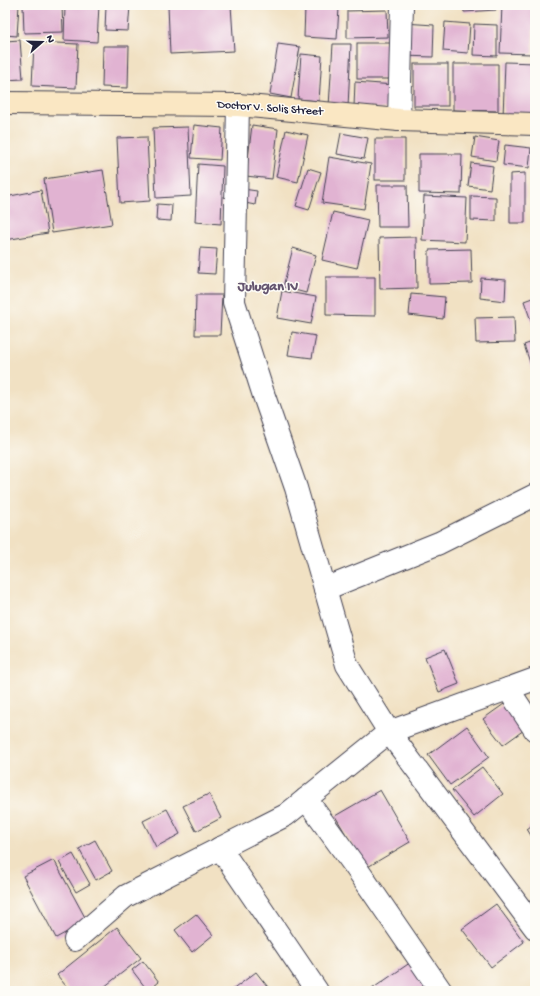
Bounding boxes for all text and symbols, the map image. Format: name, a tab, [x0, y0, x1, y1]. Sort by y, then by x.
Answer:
north arrow	[22, 22, 62, 62]
text: N	[43, 34, 56, 45]
street label: Doctor V. Solis Street	[216, 98, 324, 120]
district label: Julugan IV	[237, 279, 298, 296]

